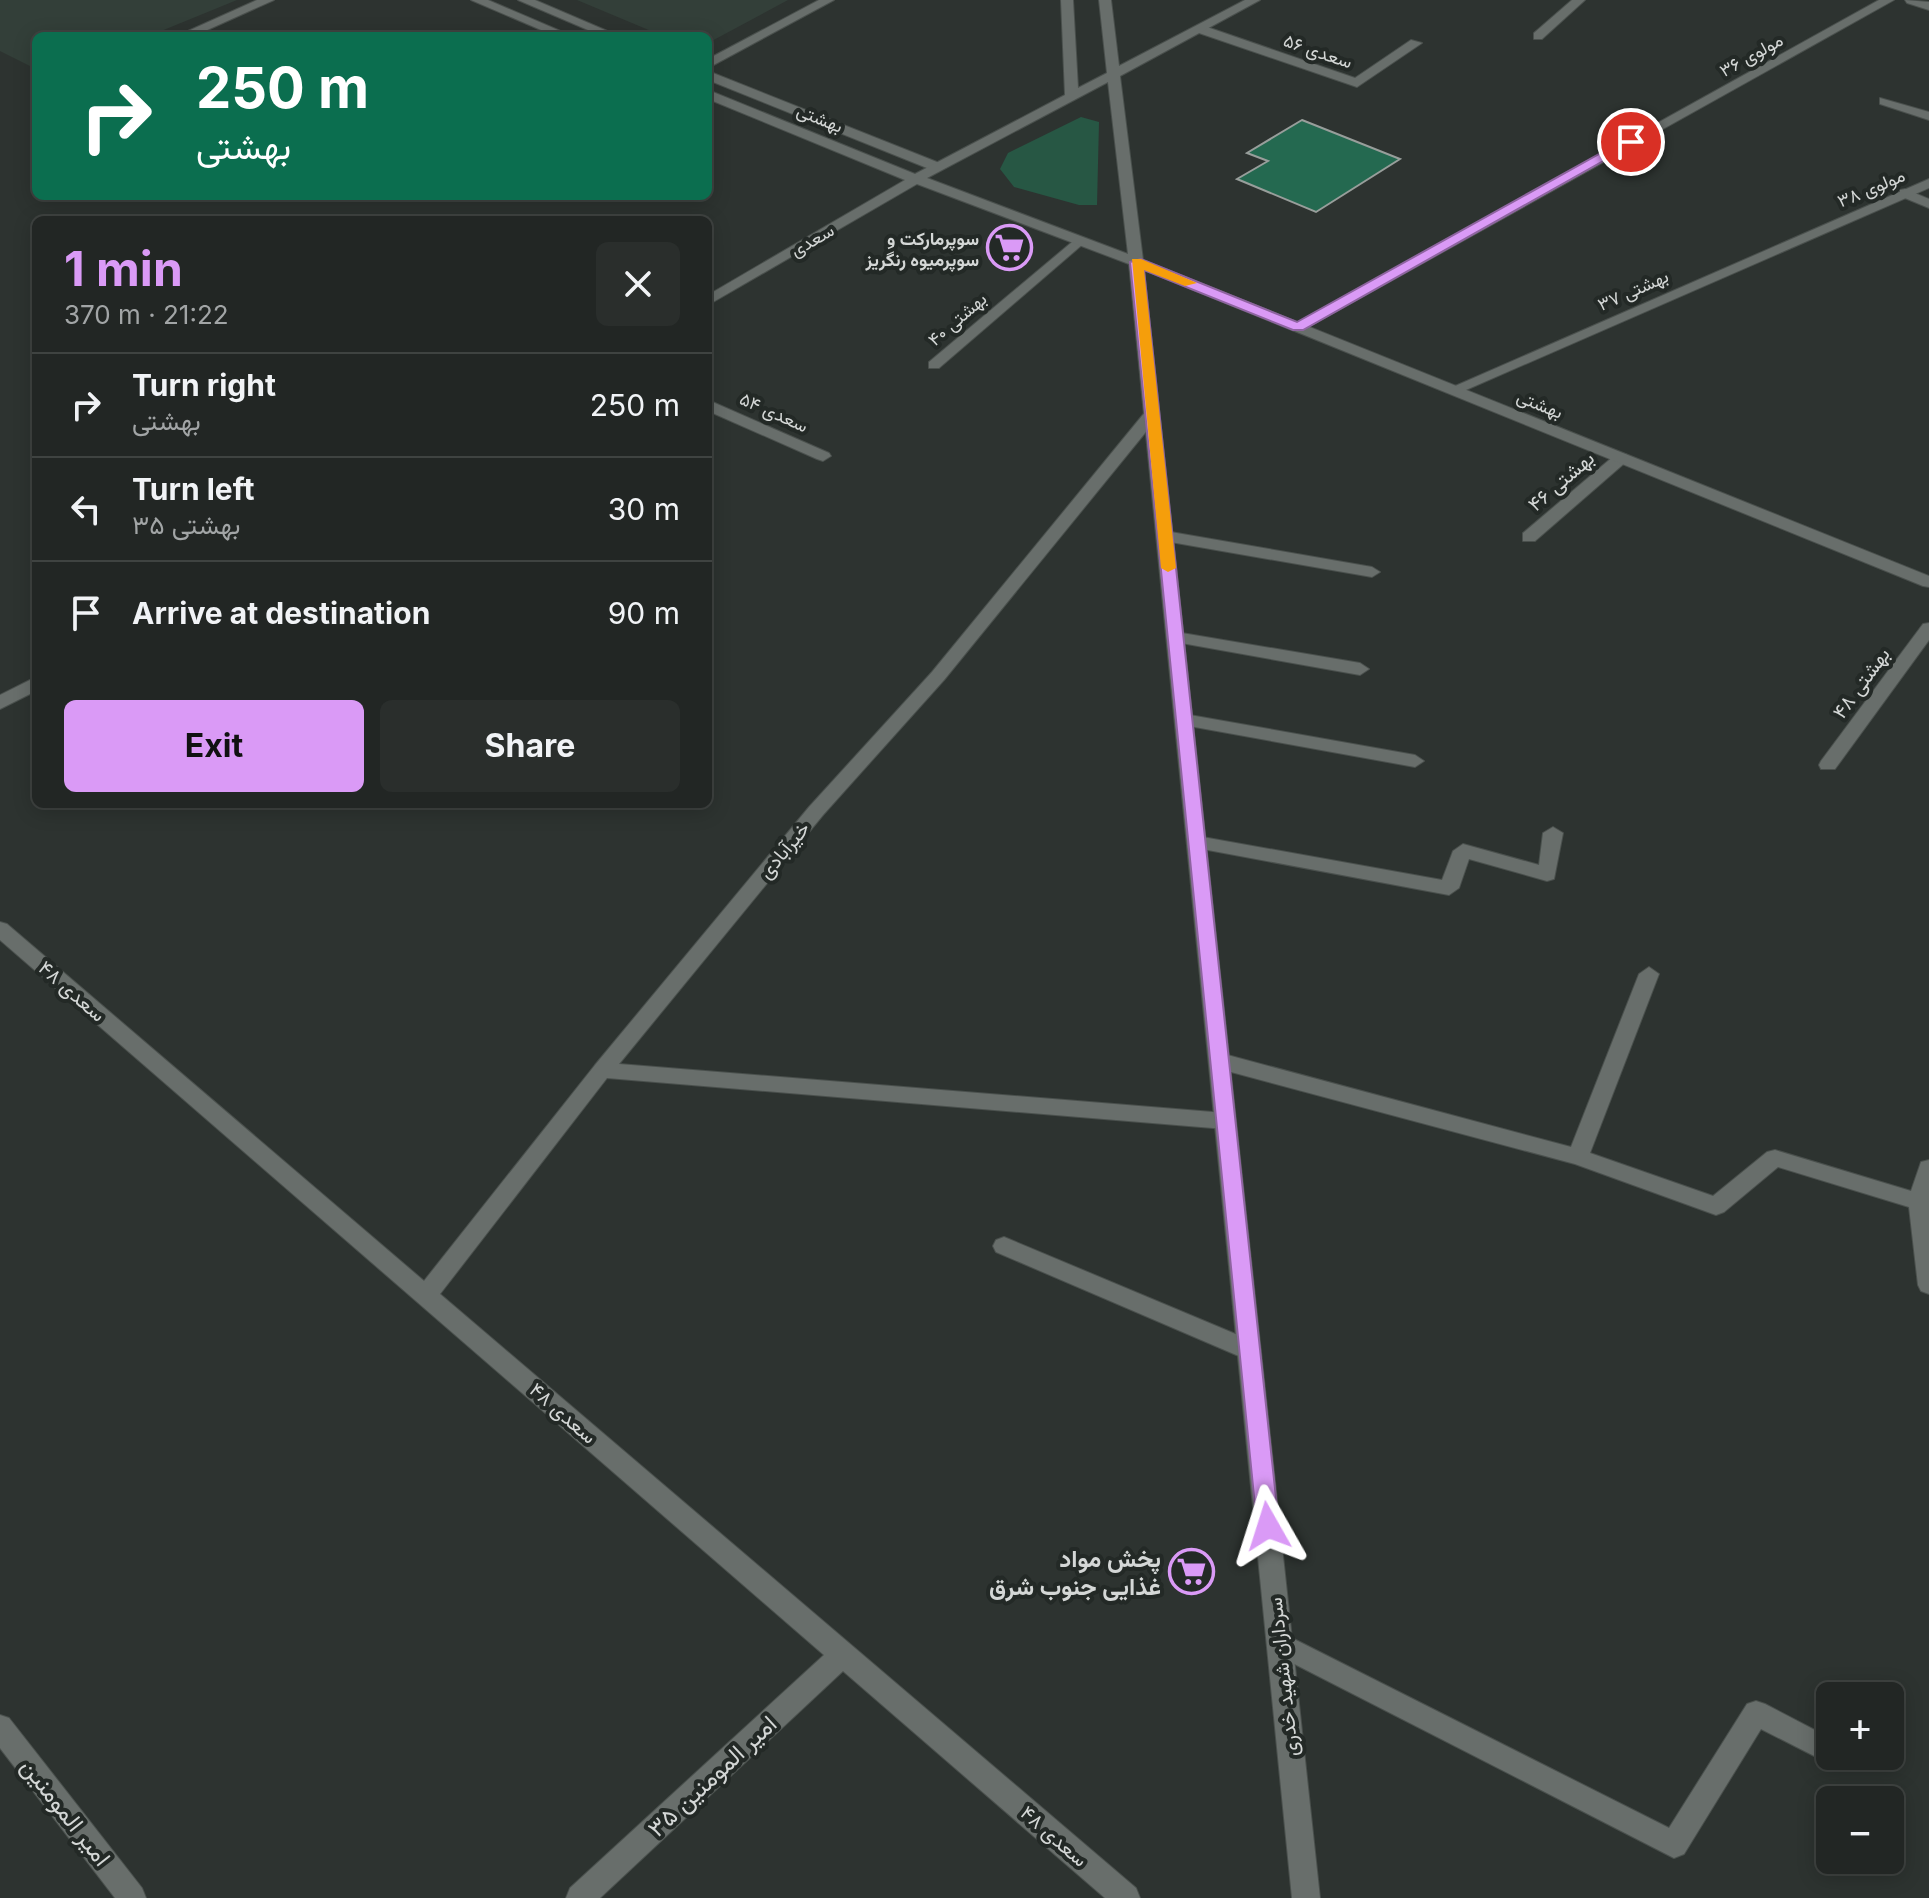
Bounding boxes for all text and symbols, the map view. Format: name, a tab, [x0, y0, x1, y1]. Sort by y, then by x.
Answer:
street label: سعدی ۵۶	[1281, 29, 1355, 73]
street label: مولوی ۳۶	[1716, 29, 1787, 82]
text: 250 m	[196, 54, 369, 122]
icon: right	[64, 64, 168, 168]
street label: بهشتی	[794, 99, 846, 138]
pin	[1597, 108, 1665, 176]
icon: arrive	[1609, 120, 1653, 164]
text: بهشتی	[196, 124, 291, 168]
street label: مولوی ۳۸	[1834, 164, 1908, 212]
street label: سعدی	[786, 219, 838, 262]
supermarket icon: سوپرمارکت و سوپرمیوه رنگریز	[986, 224, 1034, 272]
place label: سوپرمارکت و سوپرمیوه رنگریز	[864, 228, 979, 272]
text: 1 min	[64, 239, 183, 298]
button: close	[596, 242, 680, 326]
street label: بهشتی ۳۷	[1594, 265, 1672, 316]
street label: بهشتی ۴۰	[923, 288, 991, 351]
text: 370 m · 21:22	[64, 299, 229, 330]
text: Turn right	[132, 367, 276, 403]
icon: right	[64, 383, 108, 427]
street label: بهشتی	[1514, 385, 1566, 424]
text: 250 m	[590, 387, 680, 423]
street label: سعدی ۵۴	[736, 388, 812, 437]
text: بهشتی	[132, 405, 201, 436]
street label: بهشتی ۴۶	[1523, 446, 1600, 517]
text: Turn left	[132, 471, 254, 507]
icon: left	[64, 487, 108, 531]
text: 30 m	[608, 491, 680, 527]
text: بهشتی ۳۵	[132, 509, 241, 540]
icon: arrive	[64, 591, 108, 635]
text: Arrive at destination	[132, 595, 430, 631]
text: 90 m	[608, 595, 680, 631]
street label: بهشتی ۴۸	[1827, 643, 1896, 724]
button: Exit	[64, 700, 364, 792]
button: Share	[380, 700, 680, 792]
street label: خیرآبادی	[753, 817, 816, 884]
street label: سعدی ۴۸	[34, 955, 110, 1027]
street label: سعدی ۴۸	[525, 1377, 601, 1449]
position arrow	[1226, 1484, 1310, 1568]
place label: پخش مواد غذایی جنوب شرق	[989, 1544, 1161, 1602]
supermarket icon: پخش مواد غذایی جنوب شرق	[1168, 1548, 1216, 1596]
street label: سرداران شهید خدری	[1263, 1596, 1304, 1758]
map controls	[1816, 1682, 1904, 1874]
button: +	[1816, 1682, 1904, 1770]
street label: امیر المومنین ۳۵	[642, 1709, 783, 1844]
street label: امیر المومنین	[14, 1752, 117, 1872]
button: −	[1816, 1786, 1904, 1874]
street label: سعدی ۴۸	[1016, 1800, 1092, 1872]

